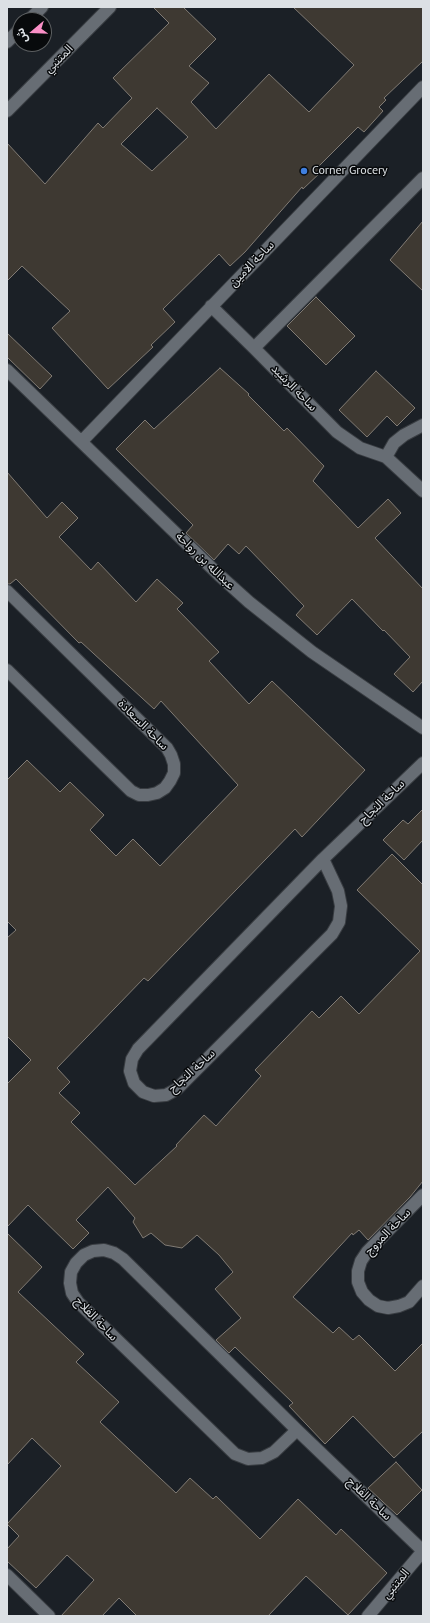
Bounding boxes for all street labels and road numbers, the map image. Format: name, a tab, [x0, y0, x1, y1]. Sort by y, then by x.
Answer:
street label: المتنبي	[42, 42, 76, 76]
street label: ساحة الامين	[227, 238, 277, 290]
street label: ساحة الرشيد	[268, 362, 320, 414]
street label: عبدالله بن رواحة	[173, 529, 237, 593]
street label: ساحة السعادة	[115, 697, 171, 753]
street label: ساحة النجاح	[356, 777, 408, 827]
street label: ساحة النجاح	[166, 1046, 218, 1096]
street label: ساحة المروج	[362, 1206, 414, 1258]
street label: ساحة الفلاح	[71, 1294, 121, 1344]
street label: ساحة الفلاح	[344, 1474, 394, 1524]
street label: المتنبي	[379, 1566, 413, 1602]

